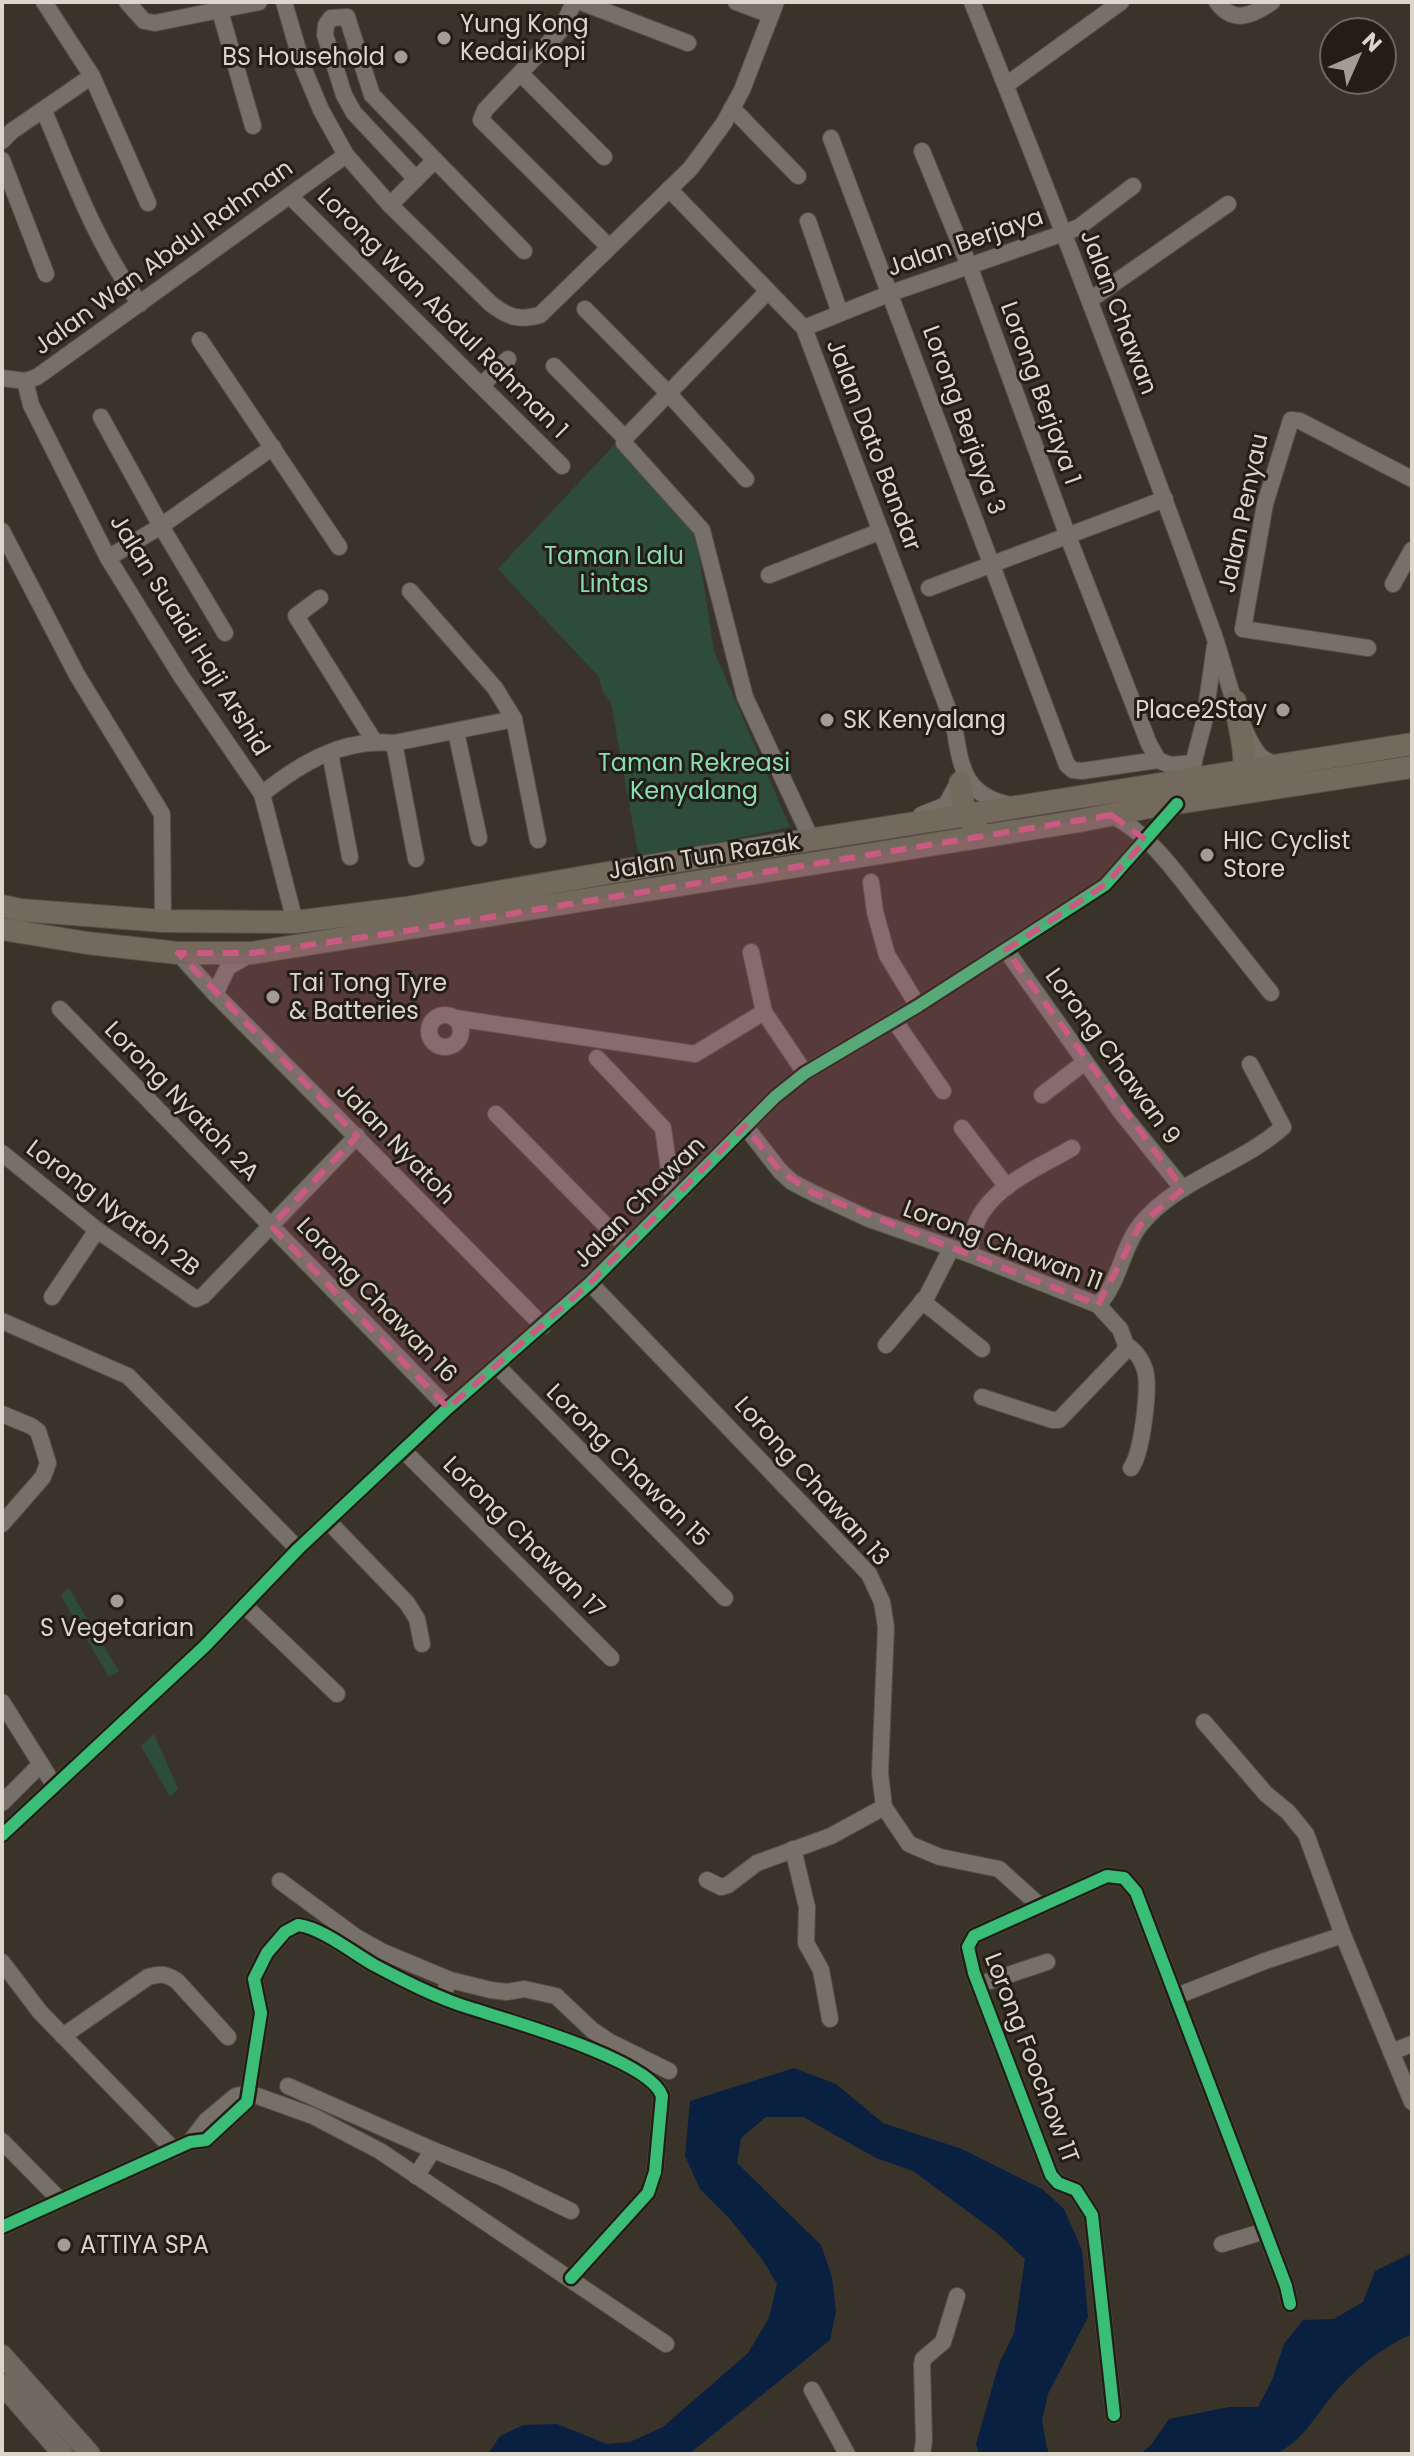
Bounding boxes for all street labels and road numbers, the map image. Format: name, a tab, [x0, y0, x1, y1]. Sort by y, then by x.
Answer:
street label: Jalan Wan Abdul Rahman	[26, 151, 299, 362]
street label: Lorong Wan Abdul Rahman 1	[311, 180, 576, 445]
street label: Jalan Berjaya	[882, 199, 1047, 284]
street label: Jalan Chawan	[1073, 225, 1166, 399]
street label: Lorong Berjaya 1	[993, 297, 1090, 489]
street label: Lorong Berjaya 3	[915, 321, 1014, 519]
street label: Jalan Dato Bandar	[819, 334, 930, 555]
street label: Jalan Penyau	[1210, 430, 1275, 596]
street label: Jalan Suaidi Haji Arshid	[102, 508, 278, 762]
street label: Jalan Tun Razak	[606, 824, 803, 887]
street label: Lorong Chawan 9	[1038, 961, 1189, 1151]
street label: Lorong Nyatoh 2A	[97, 1013, 267, 1188]
street label: Jalan Nyatoh	[329, 1074, 463, 1211]
street label: Jalan Chawan	[565, 1128, 712, 1275]
street label: Lorong Nyatoh 2B	[20, 1132, 207, 1284]
street label: Lorong Chawan 11	[899, 1191, 1108, 1298]
street label: Lorong Chawan 16	[290, 1210, 465, 1390]
street label: Lorong Chawan 15	[539, 1376, 717, 1554]
street label: Lorong Chawan 13	[727, 1389, 897, 1573]
street label: Lorong Chawan 17	[436, 1448, 613, 1625]
street label: Lorong Foochow 1T	[977, 1948, 1088, 2168]

